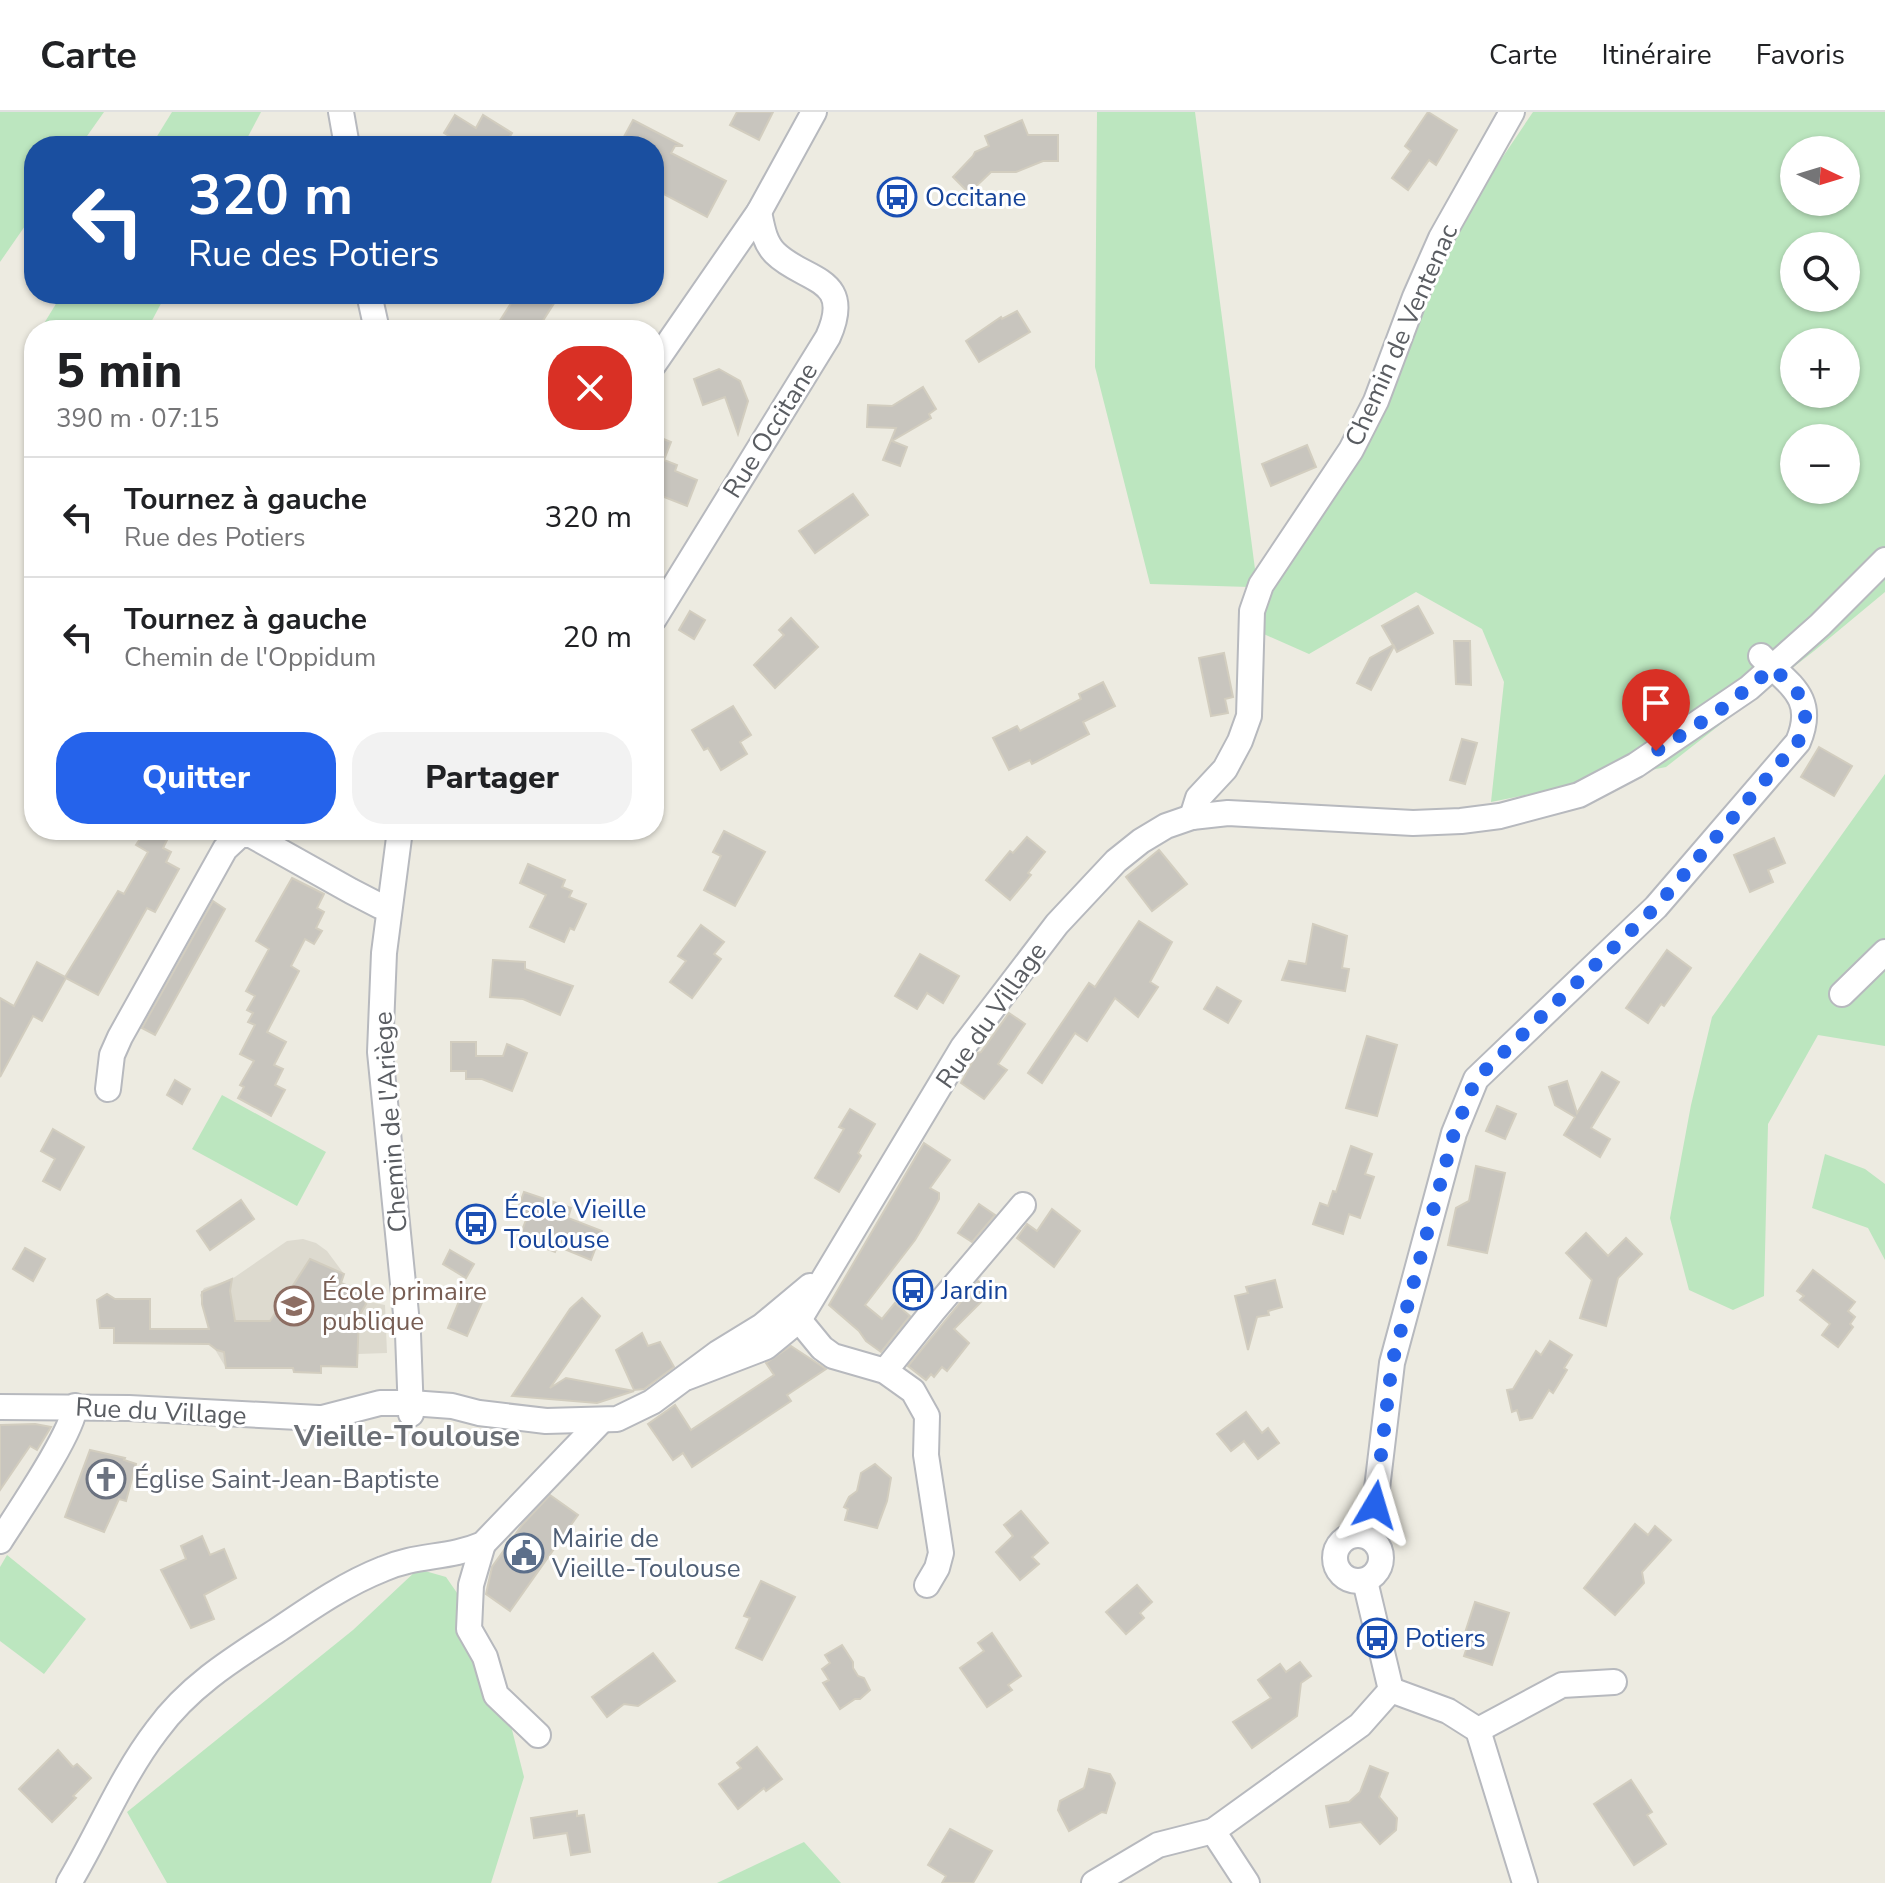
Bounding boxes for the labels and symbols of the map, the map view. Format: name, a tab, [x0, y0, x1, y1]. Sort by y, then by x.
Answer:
north arrow	[1780, 136, 1860, 216]
bus stop icon: Occitane	[876, 176, 918, 218]
place label: Occitane	[925, 180, 1026, 215]
street label: Chemin de Ventenac	[1337, 219, 1466, 452]
street label: Rue Occitane	[715, 356, 826, 505]
pin	[1622, 669, 1690, 751]
street label: Rue du Village	[928, 935, 1055, 1095]
street label: Chemin de l'Ariège	[365, 1010, 416, 1234]
place label: École Vieille Toulouse	[504, 1192, 646, 1257]
bus stop icon: École Vieille Toulouse	[455, 1203, 497, 1245]
bus stop icon: Jardin	[892, 1269, 934, 1311]
place label: Jardin	[940, 1273, 1008, 1308]
place label: École primaire publique	[322, 1274, 487, 1339]
school or university icon: École primaire publique	[273, 1285, 315, 1327]
street label: Rue du Village	[75, 1390, 247, 1433]
district label: Vieille-Toulouse	[293, 1416, 520, 1457]
church icon: Église Saint-Jean-Baptiste	[85, 1458, 127, 1500]
place label: Église Saint-Jean-Baptiste	[134, 1462, 439, 1497]
position arrow	[1333, 1463, 1417, 1547]
place label: Mairie de Vieille-Toulouse	[551, 1521, 741, 1586]
public building icon: Mairie de Vieille-Toulouse	[503, 1532, 545, 1574]
bus stop icon: Potiers	[1356, 1617, 1398, 1659]
place label: Potiers	[1405, 1621, 1486, 1656]

